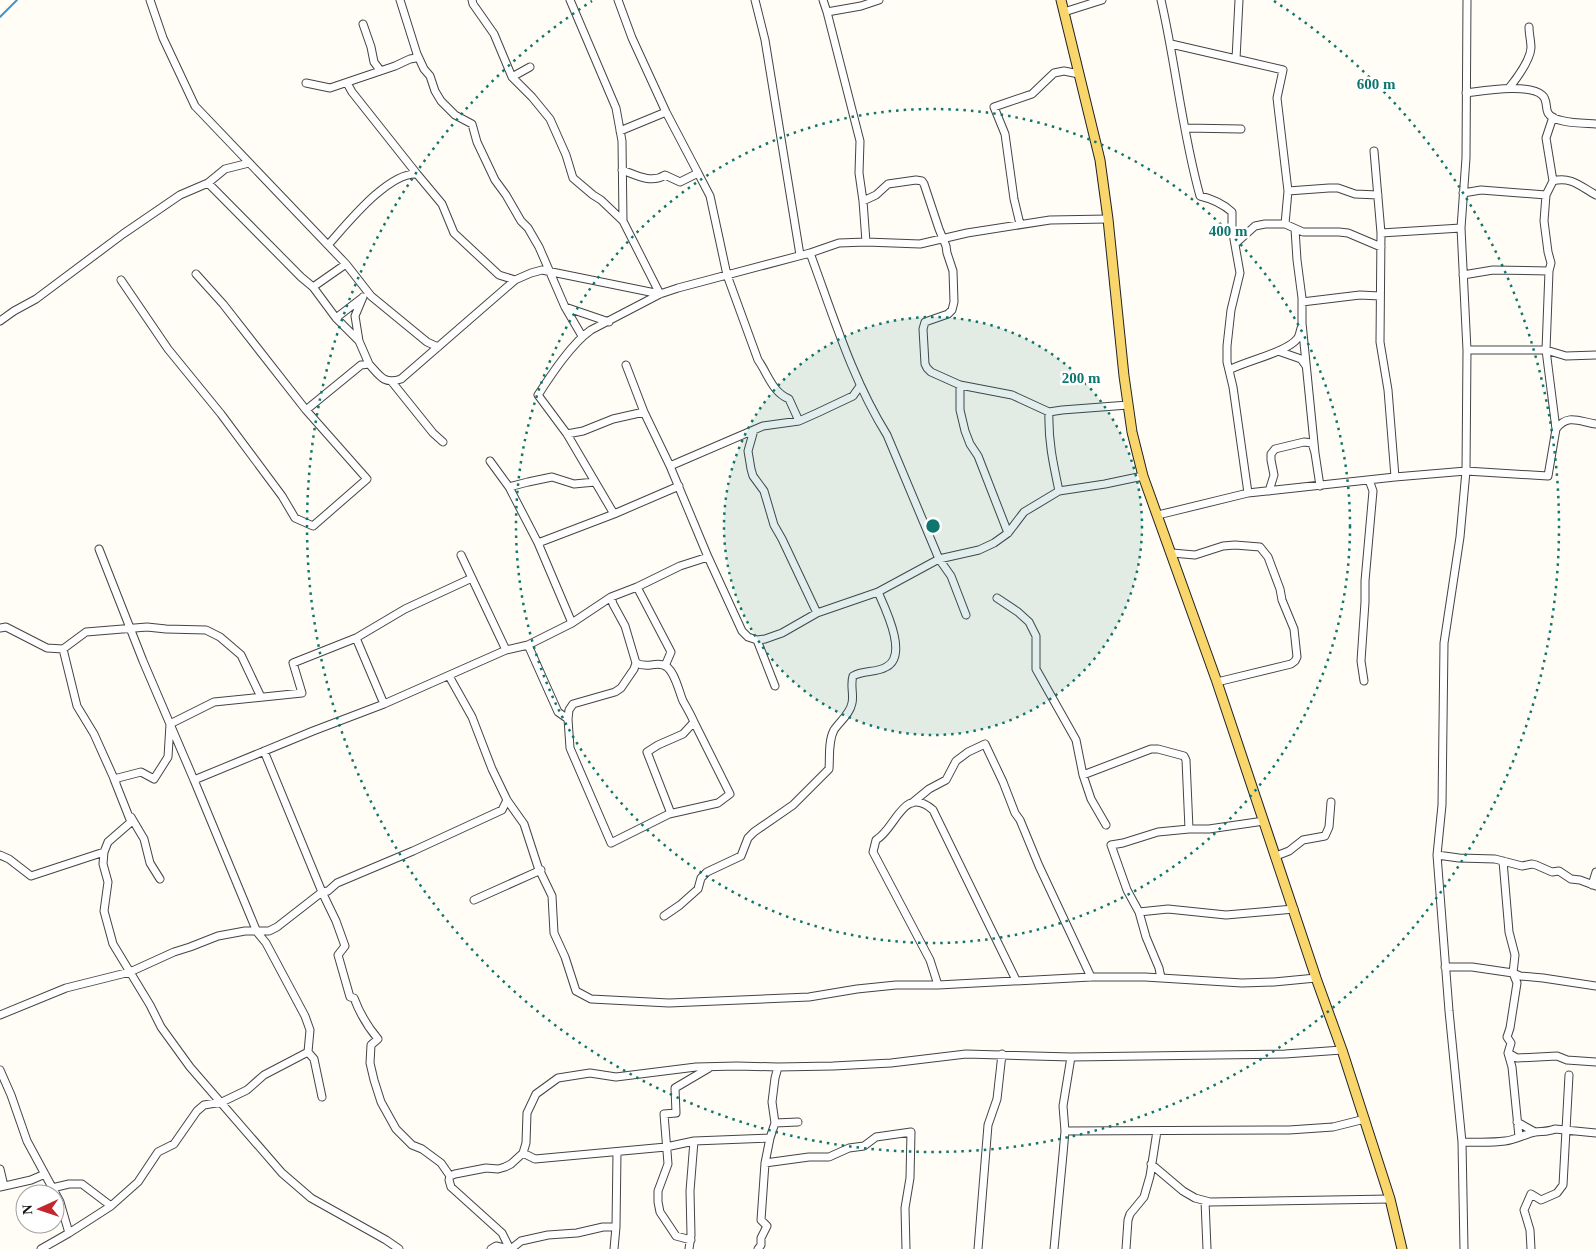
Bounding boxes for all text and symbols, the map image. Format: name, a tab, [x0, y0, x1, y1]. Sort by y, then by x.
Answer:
text: 600 m	[1357, 76, 1396, 92]
text: 400 m	[1209, 223, 1248, 239]
text: 200 m	[1062, 370, 1101, 386]
centre of rings	[924, 517, 942, 535]
north arrow	[15, 1184, 65, 1234]
text: N	[20, 1204, 35, 1215]

